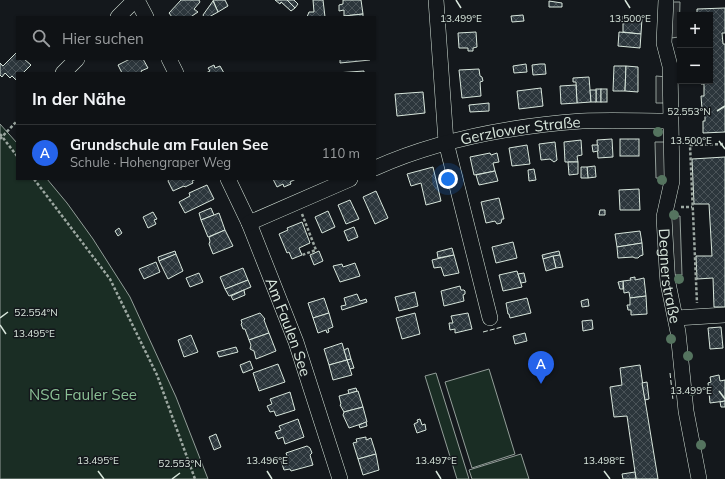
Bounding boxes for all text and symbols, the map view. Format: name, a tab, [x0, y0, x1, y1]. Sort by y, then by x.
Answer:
text: 13.499°E	[440, 12, 482, 25]
text: 13.500°E	[609, 12, 651, 25]
map controls	[677, 12, 713, 84]
button: +	[677, 12, 713, 48]
search box	[16, 16, 376, 60]
icon: search	[30, 27, 52, 49]
text: Hier suchen	[62, 29, 144, 48]
button: −	[677, 48, 713, 84]
text: In der Nähe	[32, 88, 126, 109]
text: 52.553°N	[667, 105, 711, 118]
street label: Gerzlower Straße	[458, 112, 581, 148]
text: 13.500°E	[670, 134, 712, 147]
text: Grundschule am Faulen See	[70, 135, 268, 154]
text: A	[40, 145, 50, 161]
text: 110 m	[322, 145, 360, 161]
text: Schule · Hohengraper Weg	[70, 154, 231, 170]
your location	[438, 169, 458, 189]
street label: Degnerstraße	[655, 228, 685, 325]
street label: Am Faulen See	[262, 275, 316, 379]
text: 52.554°N	[14, 306, 58, 319]
text: 13.495°E	[13, 327, 55, 340]
pin: A	[528, 351, 554, 384]
text: 13.499°E	[670, 384, 712, 397]
park label: NSG Fauler See	[29, 385, 137, 404]
text: 13.495°E	[77, 454, 119, 467]
text: 13.496°E	[246, 454, 288, 467]
text: 13.497°E	[415, 454, 457, 467]
text: 13.498°E	[583, 454, 625, 467]
text: 52.553°N	[158, 457, 202, 470]

